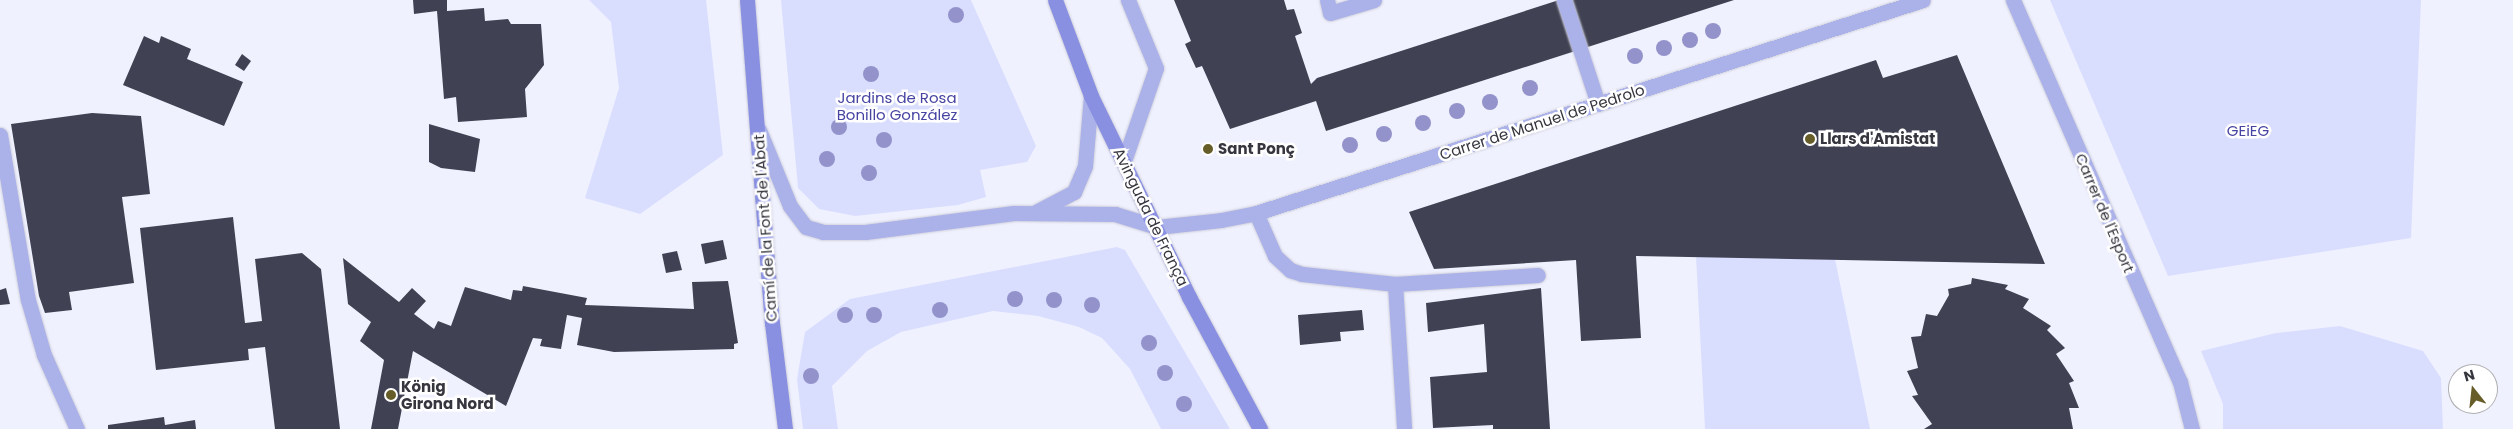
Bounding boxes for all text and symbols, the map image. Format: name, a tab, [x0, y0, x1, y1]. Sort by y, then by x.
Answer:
street label: Carrer de Manuel de Pedrolo	[1437, 80, 1647, 164]
park label: Jardins de Rosa Bonillo González	[837, 88, 957, 123]
park label: GEiEG	[2227, 122, 2269, 140]
place label: Llars d'Amistat	[1820, 130, 1935, 148]
marker: Llars d'Amistat	[1804, 133, 1816, 145]
street label: Camí de la Font de l'Abat	[749, 134, 781, 322]
place label: Sant Ponç	[1218, 140, 1295, 158]
marker: Sant Ponç	[1202, 143, 1214, 155]
street label: Avinguda de França	[1110, 145, 1192, 289]
street label: Carrer de l'Esport	[2072, 151, 2138, 275]
north arrow	[2448, 364, 2498, 414]
text: N	[2461, 364, 2477, 387]
place label: König Girona Nord	[401, 377, 494, 412]
marker: König Girona Nord	[385, 389, 397, 401]

